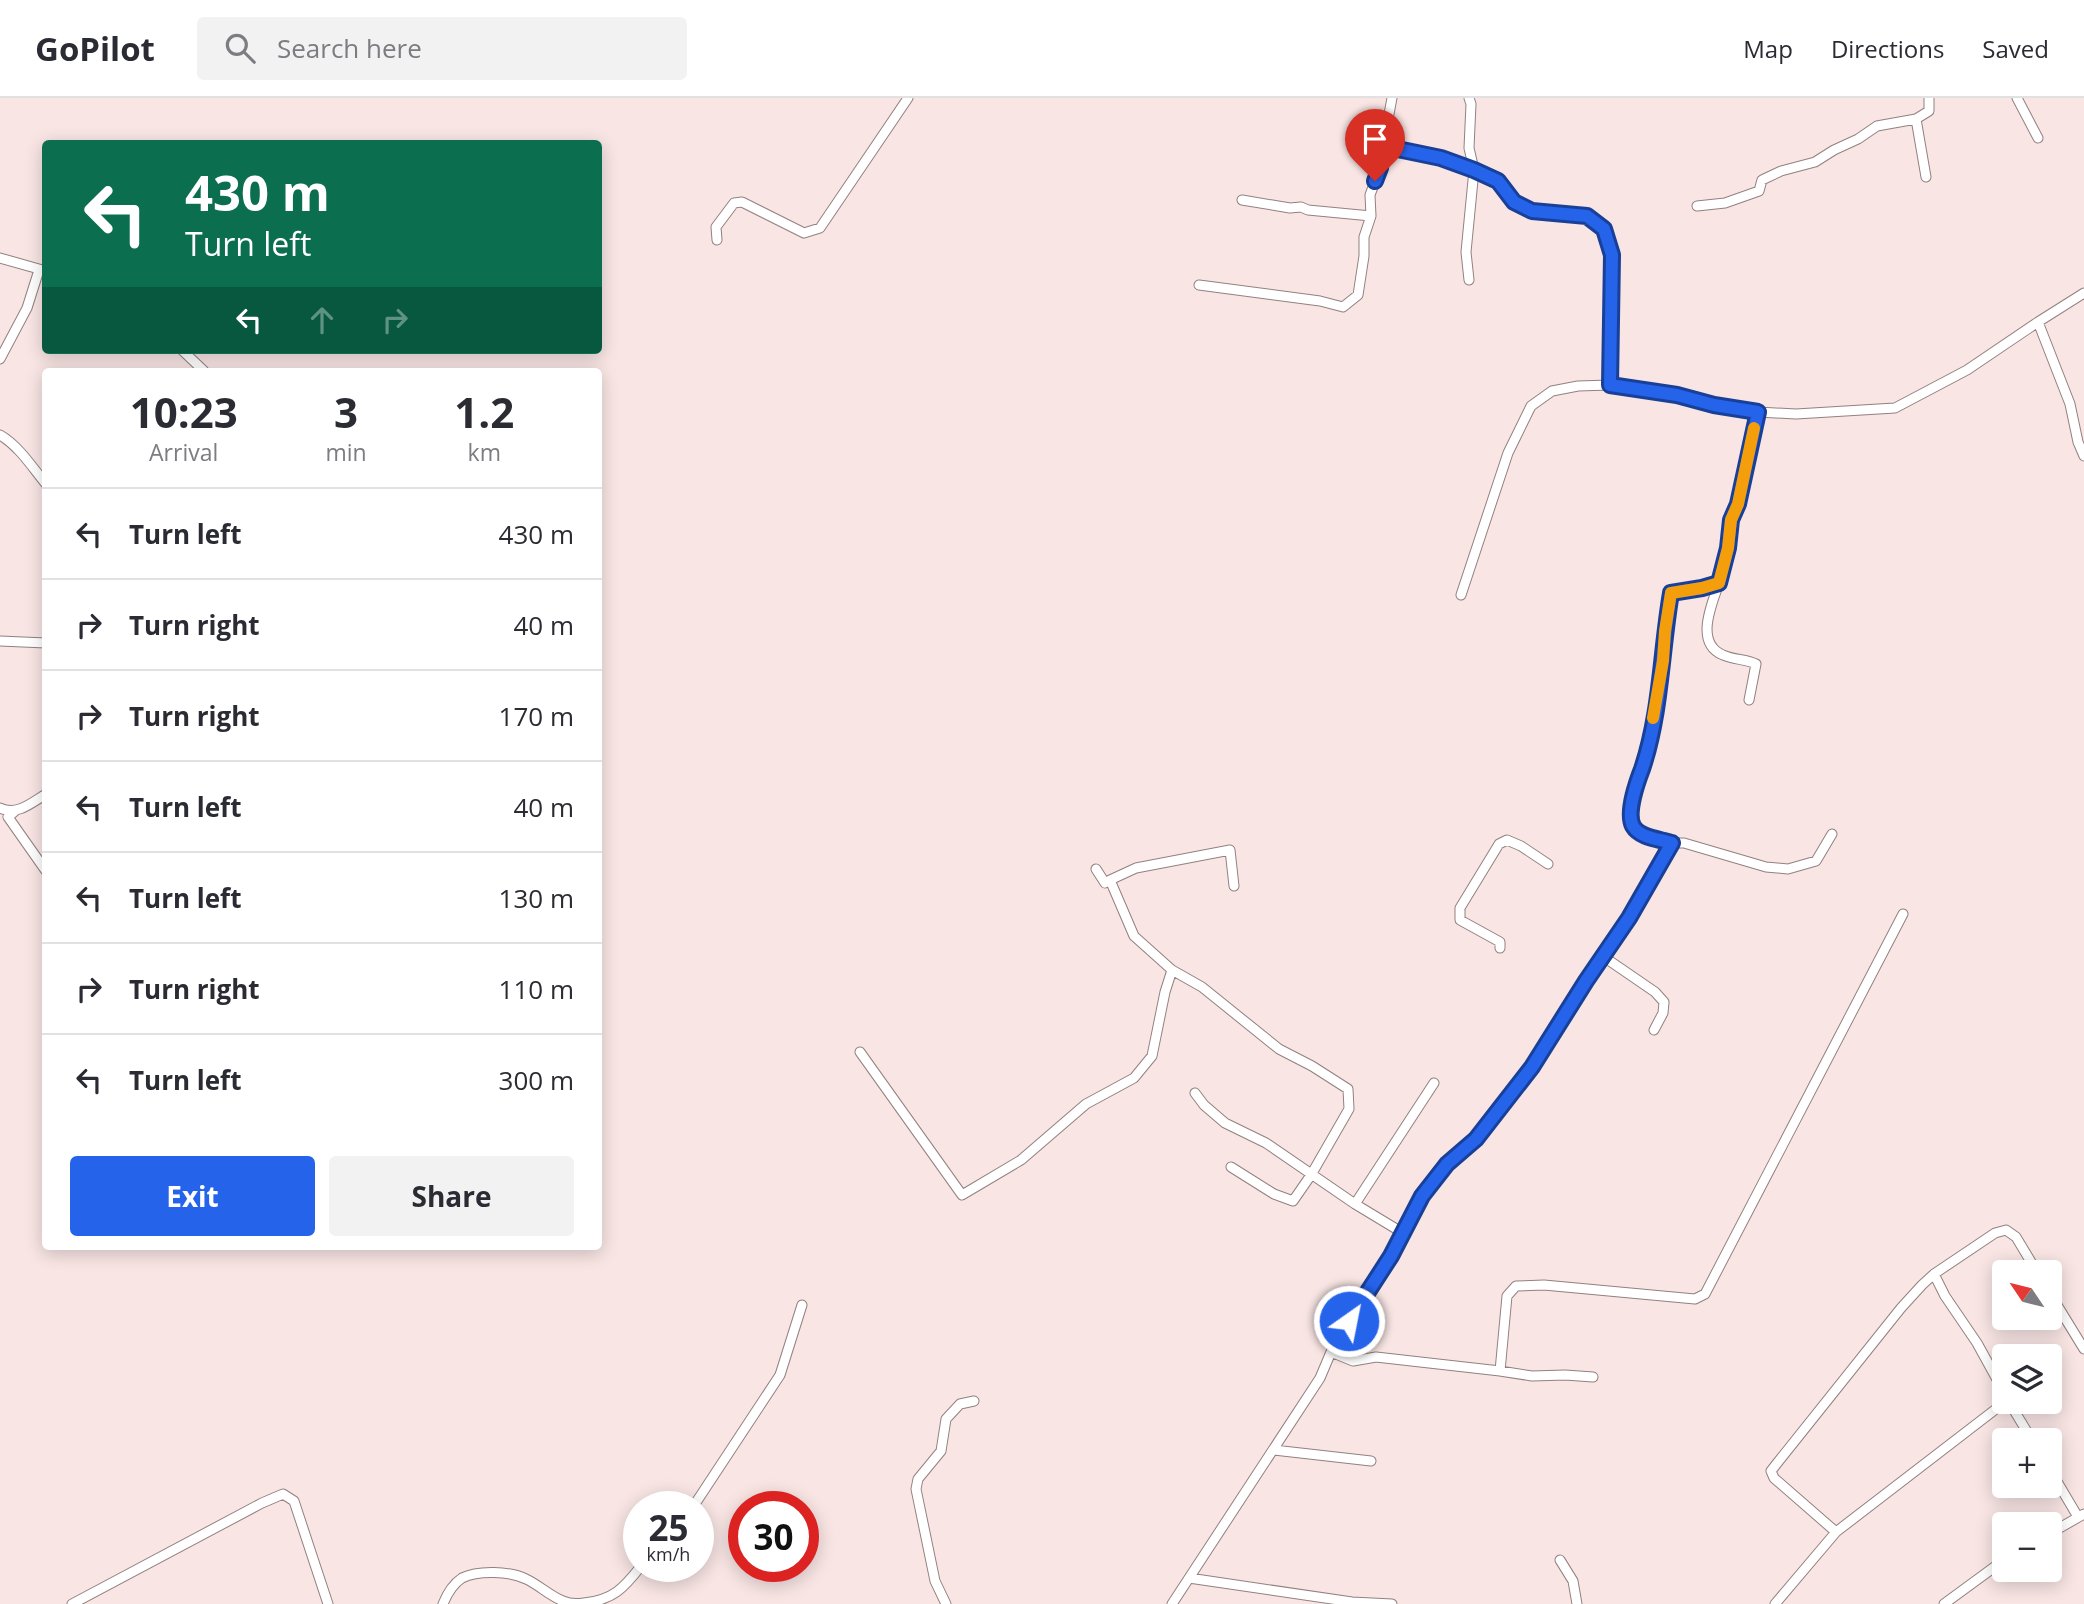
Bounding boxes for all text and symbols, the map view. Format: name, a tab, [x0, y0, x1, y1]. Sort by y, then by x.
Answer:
search box	[197, 17, 687, 80]
text: GoPilot	[35, 26, 155, 71]
icon: search	[221, 29, 259, 67]
text: Search here	[277, 30, 422, 66]
text: Map	[1743, 32, 1793, 65]
text: Directions	[1831, 32, 1944, 65]
text: Saved	[1982, 32, 2049, 65]
pin	[1345, 109, 1405, 181]
icon: arrive	[1356, 120, 1394, 158]
text: 430 m	[185, 159, 330, 225]
icon: left	[70, 168, 161, 259]
text: Turn left	[185, 222, 311, 265]
icon: left	[230, 301, 268, 339]
icon: ahead	[303, 301, 341, 339]
icon: right	[376, 301, 414, 339]
text: 10:23	[130, 383, 238, 440]
text: 3	[334, 383, 358, 440]
text: 1.2	[454, 383, 514, 440]
text: Arrival	[149, 436, 218, 468]
text: min	[325, 436, 367, 468]
text: km	[468, 436, 501, 468]
icon: left	[70, 515, 108, 553]
text: Turn left	[129, 516, 241, 552]
text: 430 m	[499, 516, 574, 552]
icon: right	[70, 606, 108, 644]
text: Turn right	[129, 607, 260, 643]
text: 40 m	[513, 607, 574, 643]
icon: right	[70, 697, 108, 735]
text: Turn right	[129, 698, 260, 734]
text: 170 m	[499, 698, 574, 734]
icon: left	[70, 788, 108, 826]
text: Turn left	[129, 789, 241, 825]
text: 40 m	[513, 789, 574, 825]
icon: left	[70, 879, 108, 917]
text: Turn left	[129, 880, 241, 916]
text: 130 m	[499, 880, 574, 916]
icon: right	[70, 970, 108, 1008]
text: Turn right	[129, 971, 260, 1007]
text: 110 m	[499, 971, 574, 1007]
icon: left	[70, 1061, 108, 1099]
text: Turn left	[129, 1062, 241, 1098]
text: 300 m	[499, 1062, 574, 1098]
button: Exit	[70, 1156, 315, 1236]
button: Share	[329, 1156, 574, 1236]
north arrow	[1992, 1260, 2062, 1330]
map controls	[1992, 1260, 2062, 1582]
position arrow	[1312, 1284, 1386, 1358]
button: layers	[1992, 1344, 2062, 1414]
button: +	[1992, 1428, 2062, 1498]
speed limit sign: 30	[728, 1491, 819, 1582]
text: 25	[648, 1504, 689, 1551]
button: −	[1992, 1512, 2062, 1582]
text: km/h	[647, 1542, 690, 1566]

